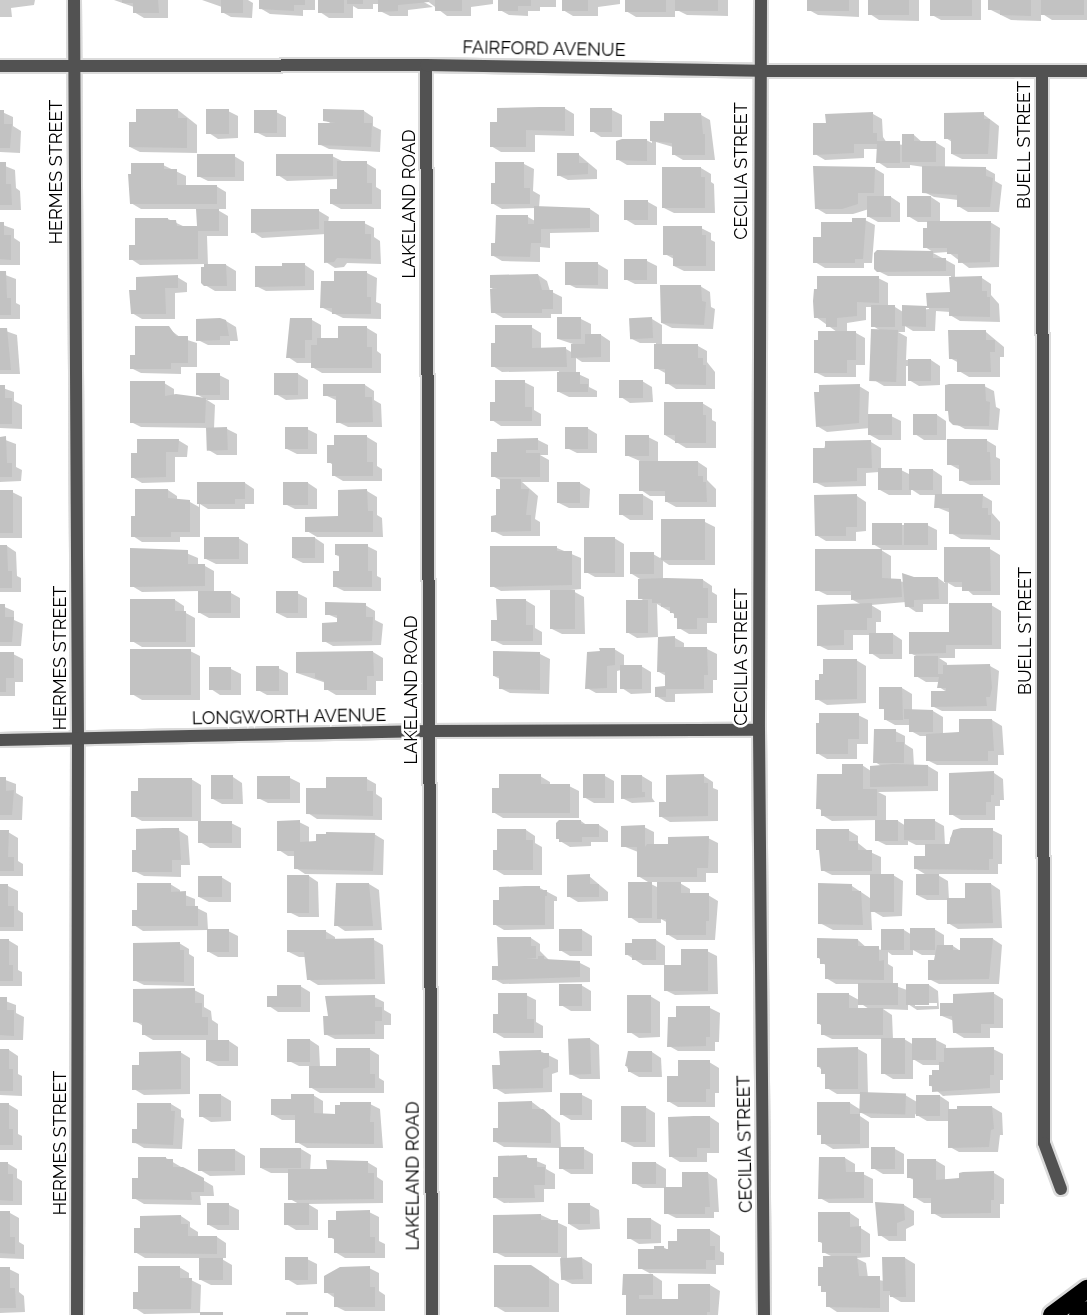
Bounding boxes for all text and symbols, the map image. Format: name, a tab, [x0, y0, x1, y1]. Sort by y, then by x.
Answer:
street label: FAIRFORD AVENUE	[462, 37, 626, 61]
street label: BUELL STREET	[1013, 81, 1035, 209]
street label: HERMES STREET	[45, 100, 67, 244]
street label: CECILIA STREET	[730, 102, 752, 240]
street label: LAKELAND ROAD	[398, 129, 420, 279]
street label: BUELL STREET	[1014, 567, 1036, 695]
street label: HERMES STREET	[49, 586, 71, 730]
street label: CECILIA STREET	[730, 588, 752, 726]
street label: LAKELAND ROAD	[400, 615, 422, 765]
street label: LONGWORTH AVENUE	[191, 705, 387, 729]
street label: HERMES STREET	[49, 1071, 71, 1215]
street label: CECILIA STREET	[733, 1075, 757, 1213]
street label: LAKELAND ROAD	[402, 1101, 424, 1251]

